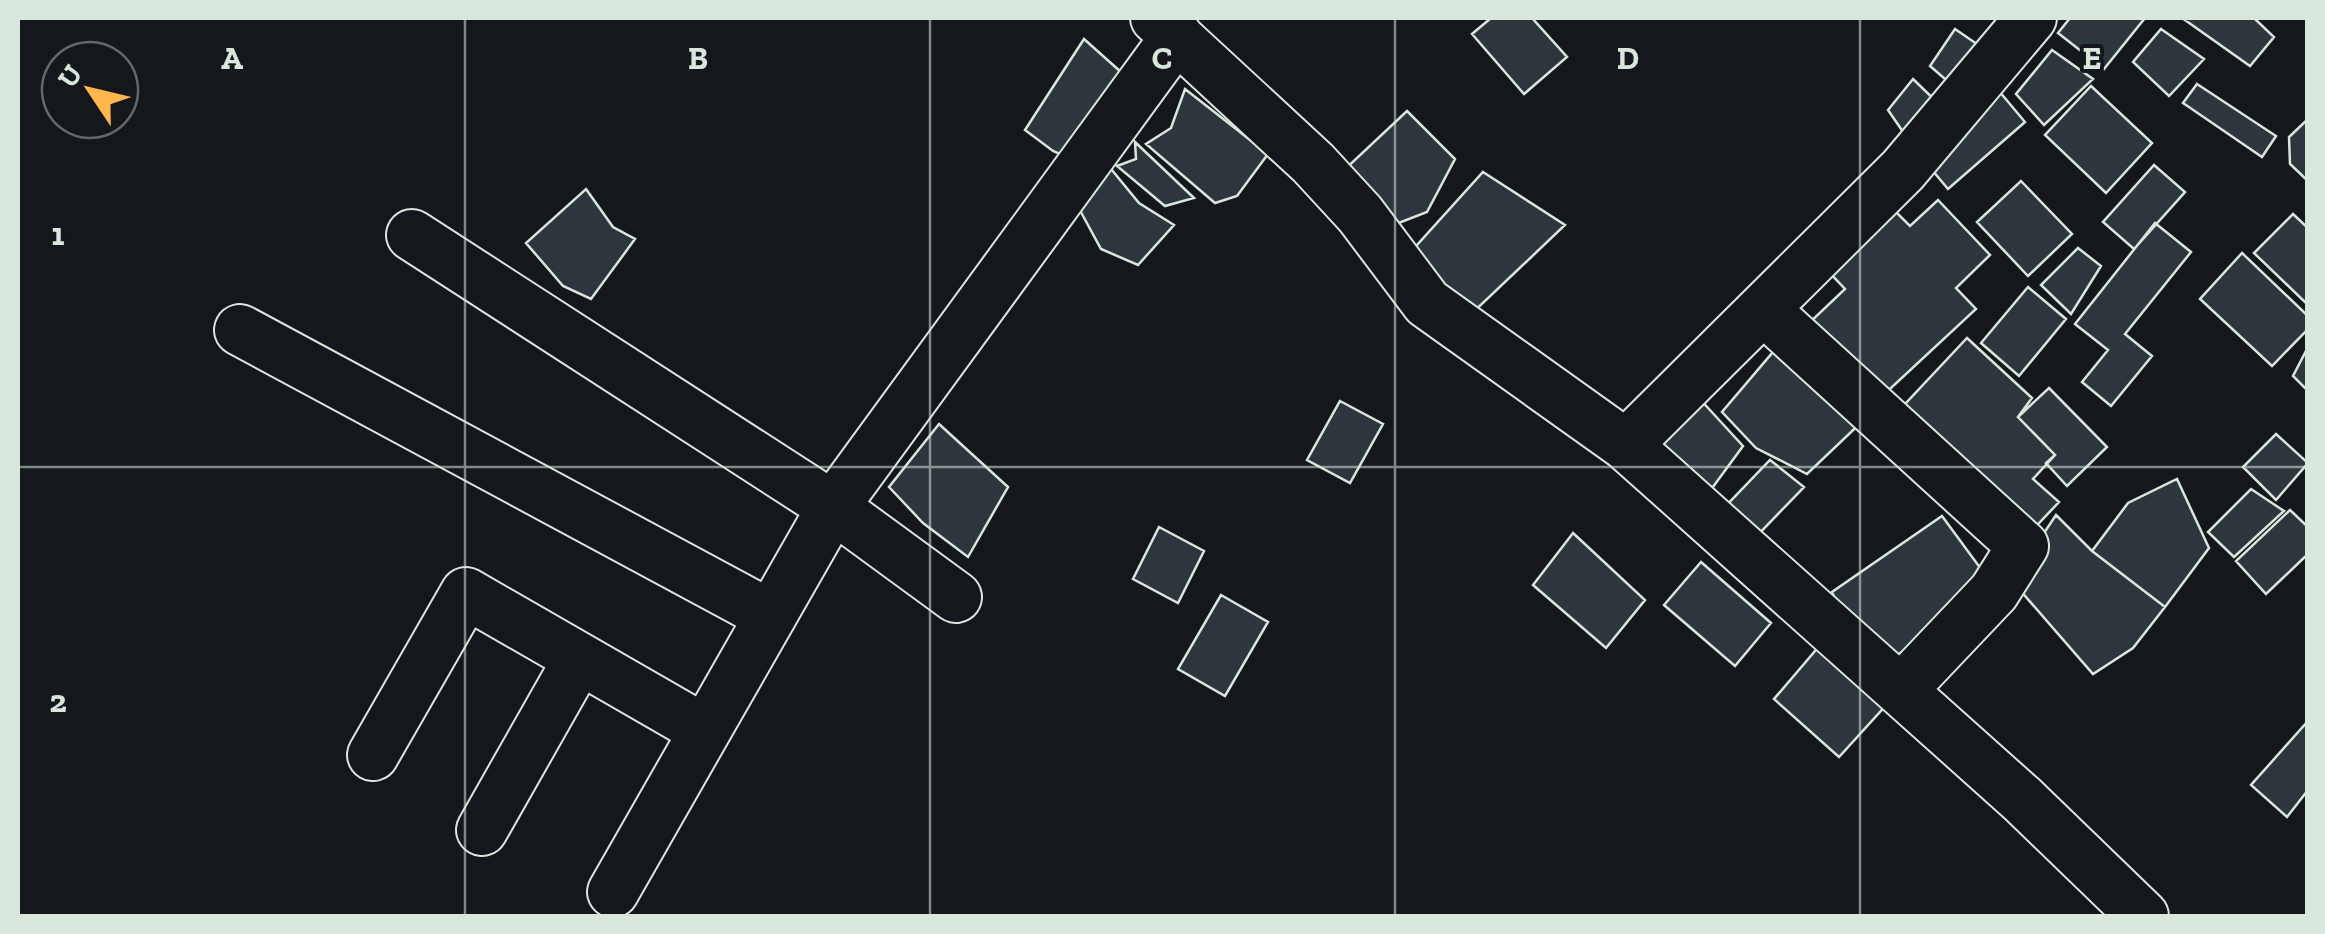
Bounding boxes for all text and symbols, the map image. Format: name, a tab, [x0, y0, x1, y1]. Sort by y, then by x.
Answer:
text: A	[221, 39, 243, 77]
text: B	[688, 39, 708, 77]
text: C	[1152, 39, 1172, 77]
text: D	[1617, 39, 1639, 77]
text: E	[2083, 39, 2101, 77]
north arrow	[40, 40, 140, 140]
text: U	[51, 58, 89, 94]
text: 1	[52, 215, 65, 253]
text: 2	[49, 682, 67, 720]

